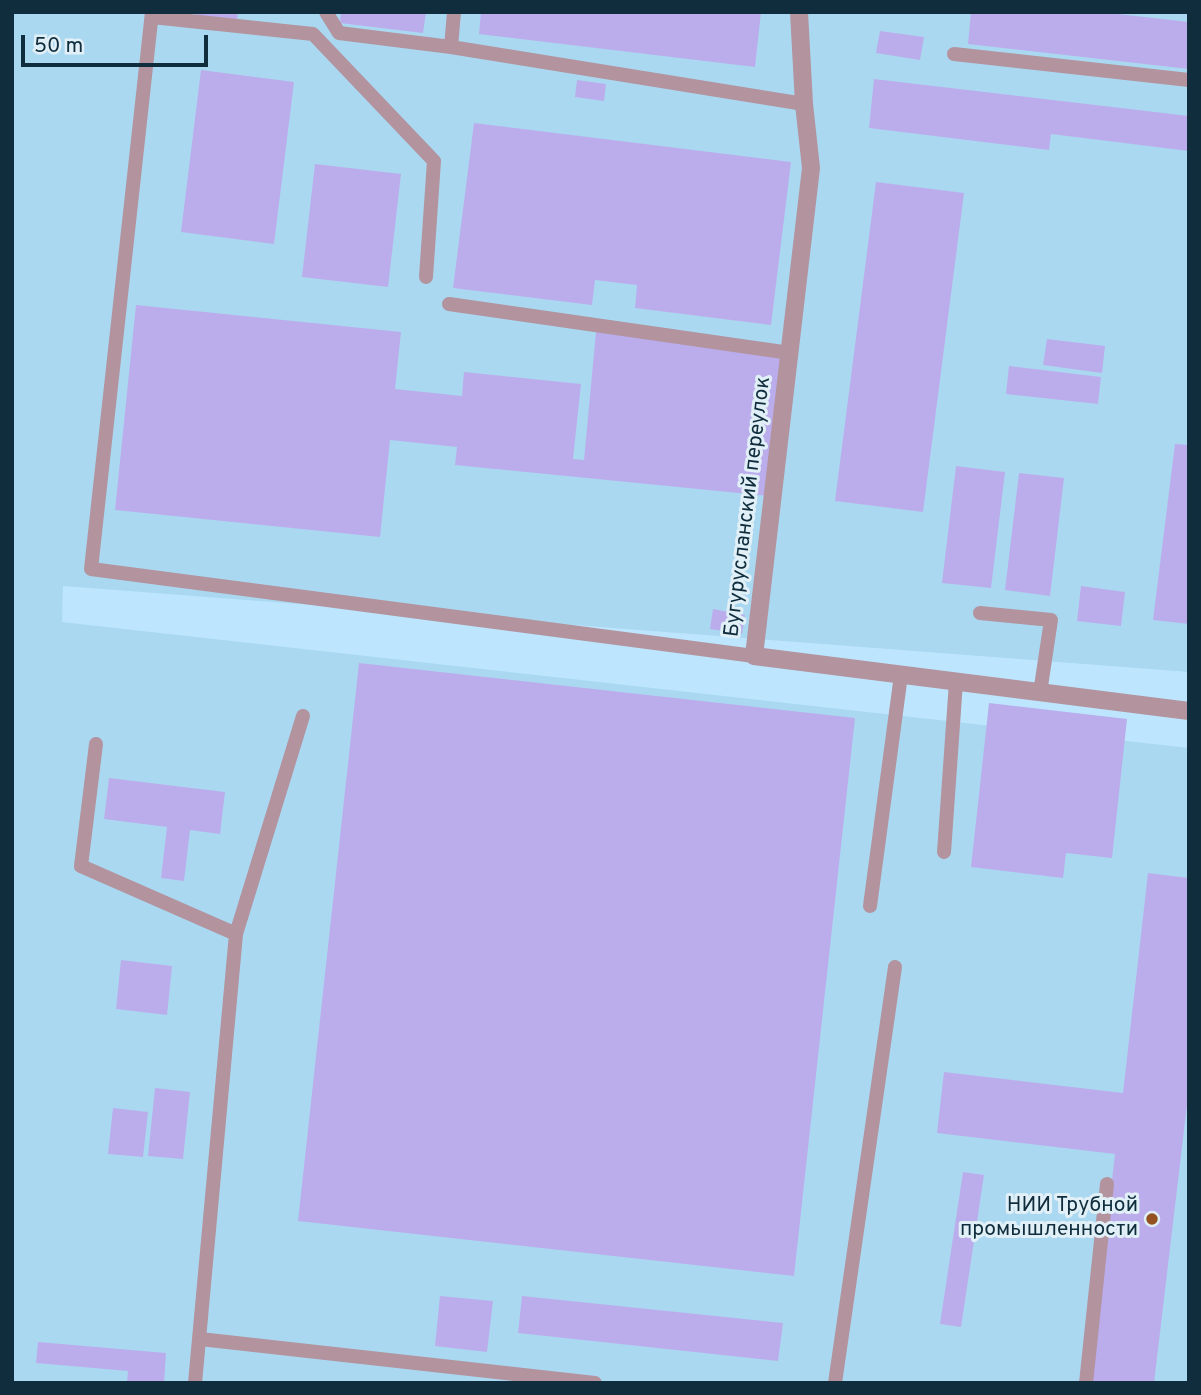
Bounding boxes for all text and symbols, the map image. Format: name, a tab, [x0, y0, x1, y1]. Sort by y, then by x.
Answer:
scale bar	[24, 21, 212, 65]
text: 50 m	[34, 33, 83, 60]
street label: Бугурусланский переулок	[721, 375, 777, 639]
place label: НИИ Трубной промышленности	[960, 1194, 1138, 1244]
marker: НИИ Трубной промышленности	[1144, 1211, 1160, 1227]

